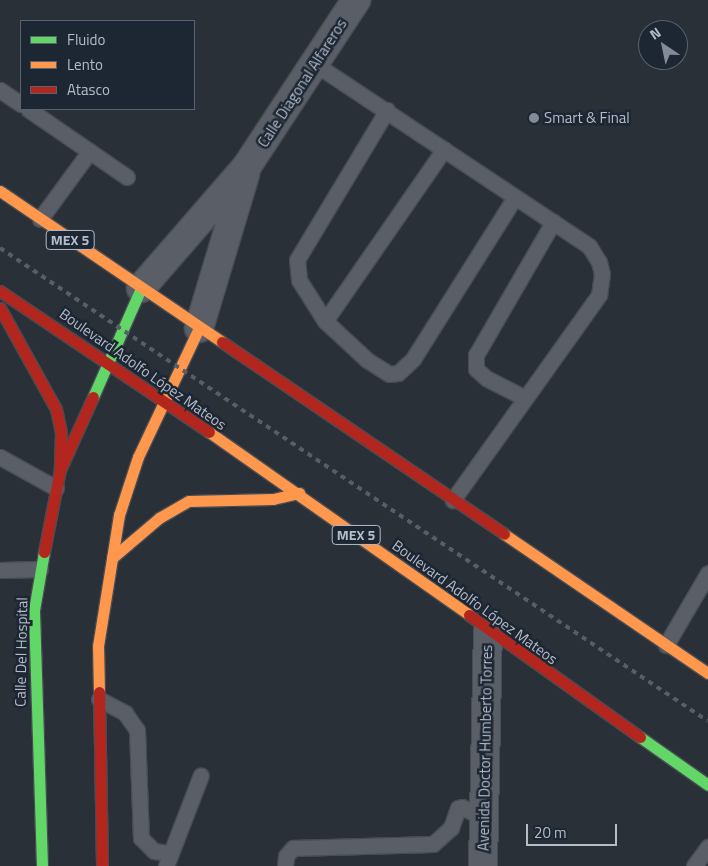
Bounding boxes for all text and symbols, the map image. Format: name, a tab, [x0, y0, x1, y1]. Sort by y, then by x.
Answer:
street label: Calle Diagonal Alfareros	[254, 15, 350, 151]
legend	[20, 20, 195, 110]
north arrow	[638, 20, 688, 70]
text: N	[645, 22, 665, 44]
text: Fluido	[67, 28, 105, 51]
text: Lento	[67, 53, 103, 76]
text: Atasco	[67, 78, 110, 101]
place label: Smart & Final	[544, 109, 630, 127]
marker: Smart & Final	[528, 112, 540, 124]
road number: MEX 5	[45, 228, 95, 252]
street label: Boulevard Adolfo López Mateos	[56, 304, 230, 434]
road number: MEX 5	[331, 524, 381, 546]
street label: Boulevard Adolfo López Mateos	[389, 536, 561, 668]
street label: Calle Del Hospital	[11, 597, 31, 707]
street label: Avenida Doctor Humberto Torres	[474, 645, 496, 851]
scale bar	[528, 814, 619, 846]
text: 20 m	[534, 821, 567, 844]

